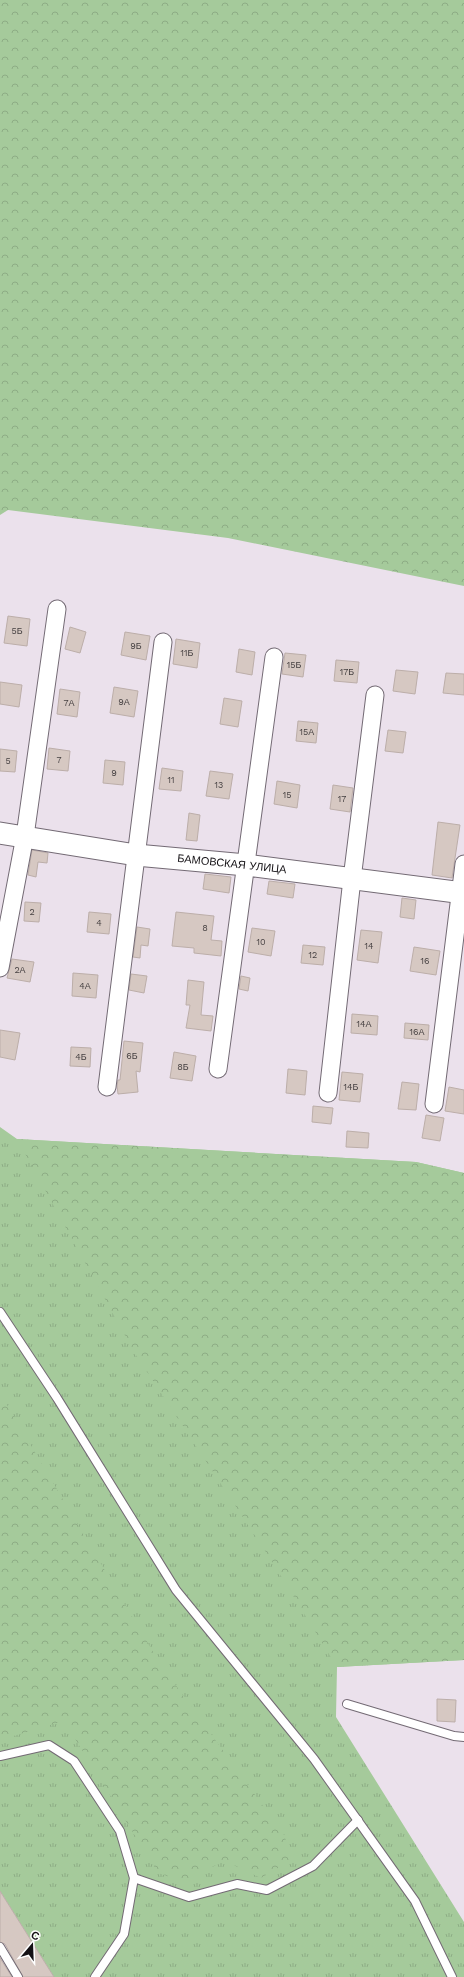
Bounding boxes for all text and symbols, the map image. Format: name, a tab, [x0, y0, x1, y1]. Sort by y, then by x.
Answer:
house number: 5Б	[11, 626, 23, 636]
house number: 9Б	[130, 641, 142, 651]
house number: 11Б	[181, 648, 194, 658]
house number: 15Б	[287, 660, 301, 670]
house number: 17Б	[340, 667, 354, 677]
house number: 9А	[118, 697, 130, 707]
house number: 7А	[63, 698, 75, 708]
house number: 15А	[300, 727, 314, 737]
house number: 7	[56, 755, 62, 765]
house number: 5	[5, 756, 11, 766]
house number: 9	[111, 768, 117, 778]
house number: 11	[167, 775, 175, 785]
house number: 13	[215, 780, 223, 790]
house number: 15	[283, 790, 291, 800]
house number: 17	[338, 794, 346, 804]
street label: БАМОВСКАЯ УЛИЦА	[177, 852, 288, 876]
house number: 2	[29, 907, 35, 917]
house number: 4	[96, 918, 102, 928]
house number: 8	[202, 923, 208, 933]
house number: 10	[256, 937, 266, 947]
house number: 14	[364, 941, 374, 951]
house number: 12	[309, 950, 317, 960]
house number: 16	[421, 956, 429, 966]
house number: 2А	[14, 965, 26, 975]
house number: 4А	[79, 981, 91, 991]
house number: 14А	[356, 1019, 372, 1029]
house number: 16А	[410, 1027, 425, 1037]
house number: 6Б	[126, 1051, 138, 1061]
house number: 4Б	[75, 1052, 87, 1062]
house number: 8Б	[177, 1062, 189, 1072]
house number: 14Б	[344, 1082, 359, 1092]
north arrow	[12, 1925, 52, 1965]
text: С	[29, 1929, 41, 1943]

